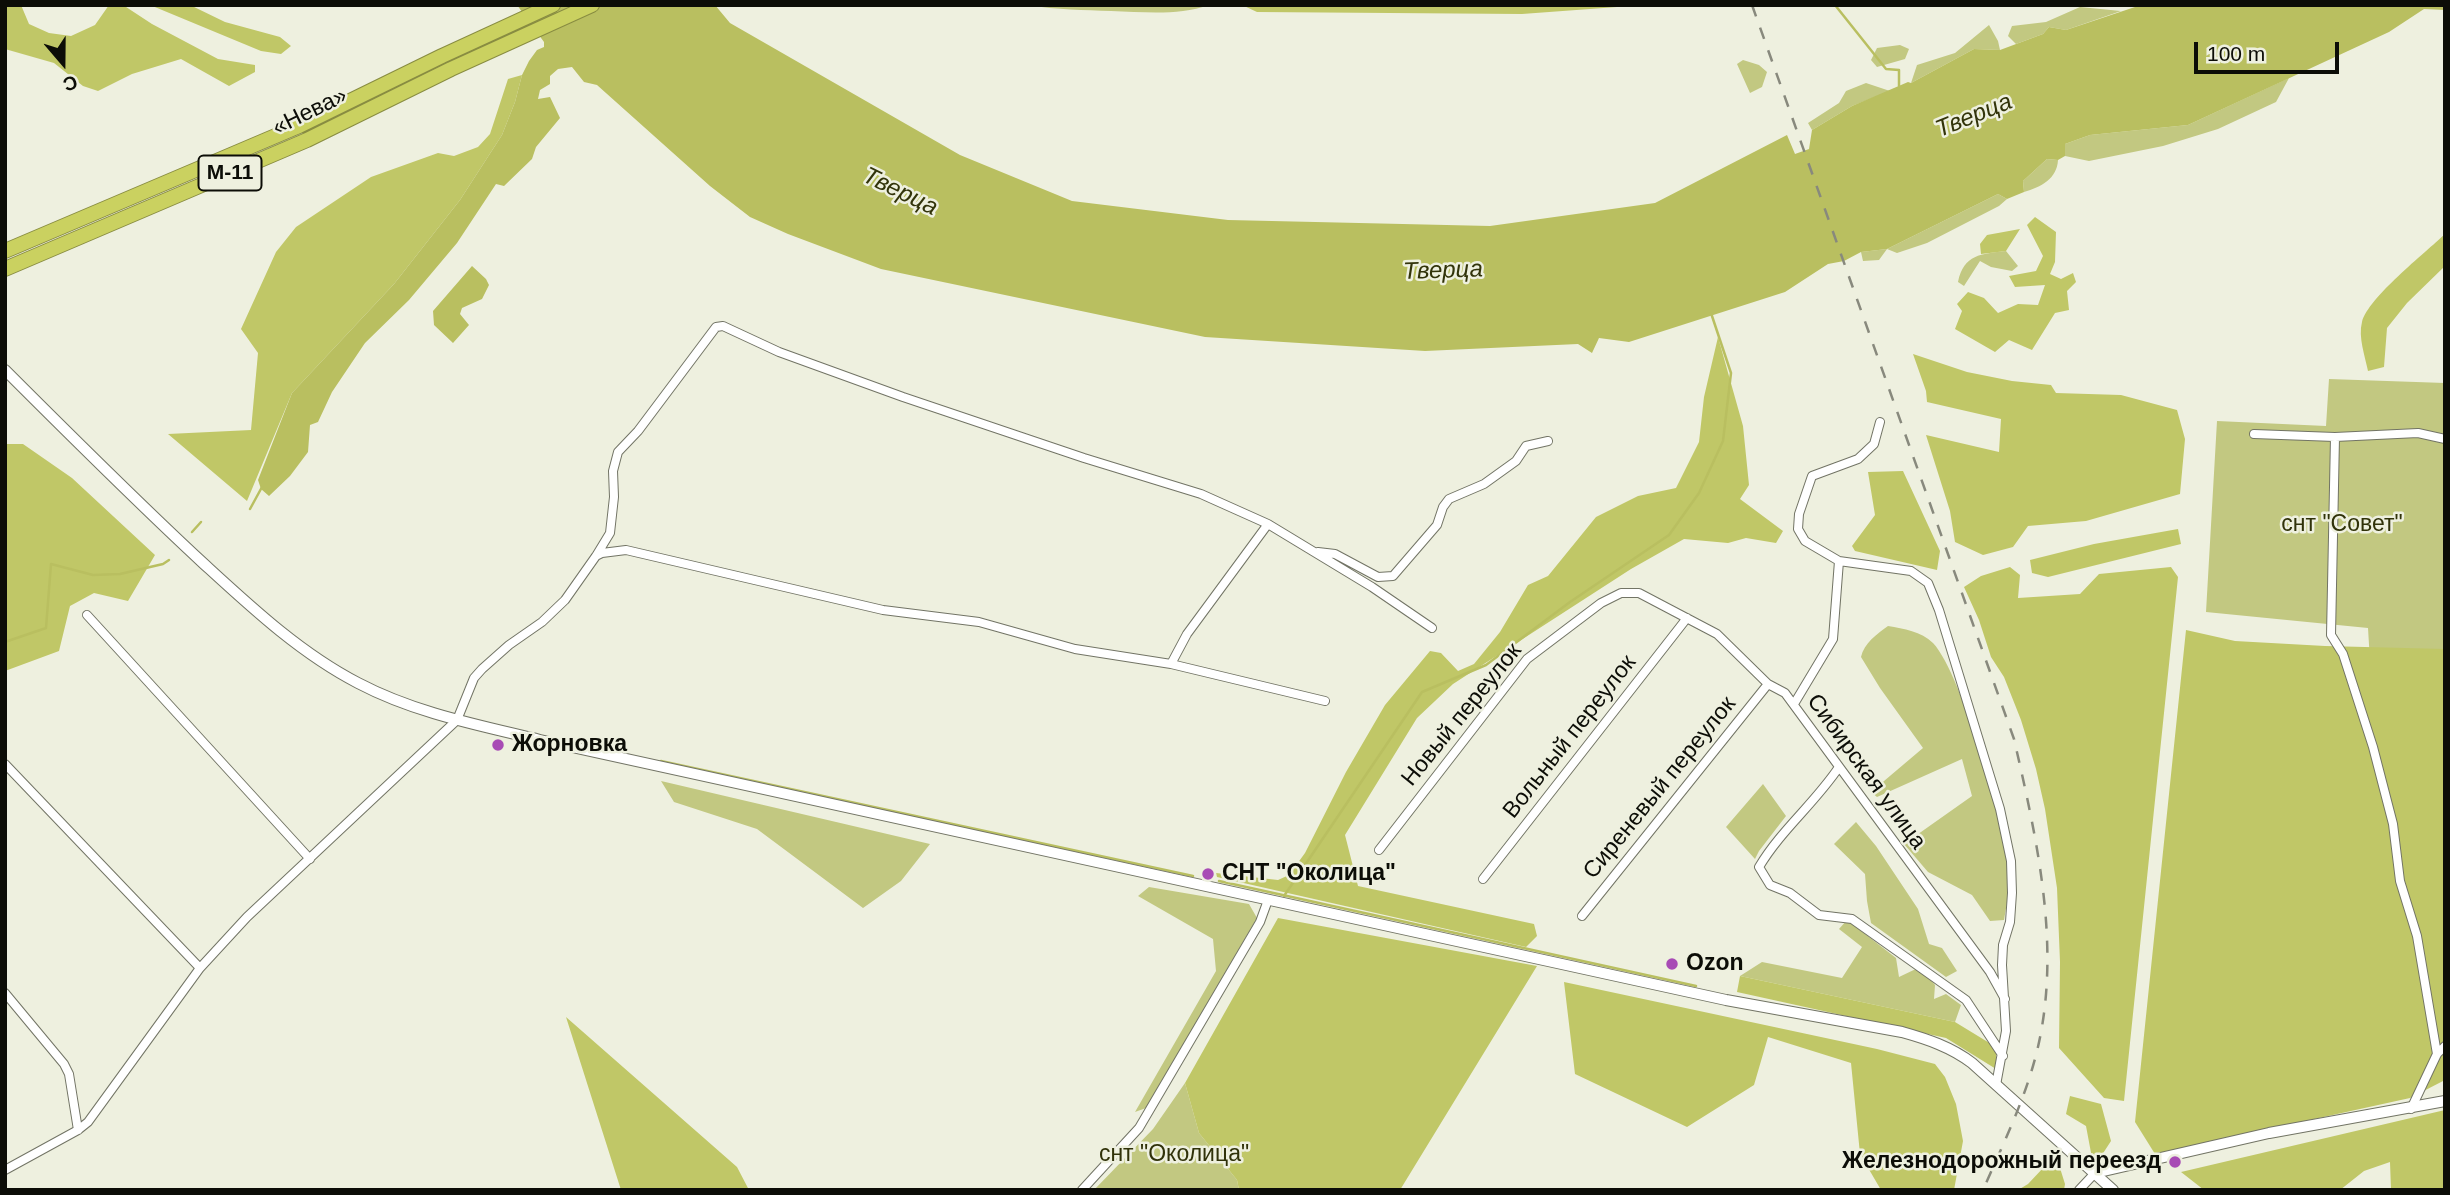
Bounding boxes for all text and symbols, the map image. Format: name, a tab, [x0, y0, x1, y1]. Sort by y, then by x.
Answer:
north arrow	[28, 28, 98, 98]
scale bar	[2198, 28, 2343, 72]
text: 100 m	[2207, 42, 2265, 65]
text: С	[60, 71, 80, 95]
street label: «Нева»	[268, 82, 352, 142]
water label: Тверца	[1932, 88, 2016, 144]
road number: М-11	[198, 156, 262, 190]
water label: Тверца	[858, 162, 942, 222]
water label: Тверца	[1403, 255, 1483, 287]
park label: снт "Совет"	[2281, 511, 2403, 539]
street label: Новый переулок	[1396, 638, 1528, 792]
street label: Вольный переулок	[1498, 650, 1642, 824]
street label: Сибирская улица	[1800, 689, 1932, 855]
street label: Сиреневый переулок	[1578, 691, 1742, 885]
place label: Жорновка	[512, 731, 627, 759]
marker: Жорновка	[490, 737, 506, 753]
place label: СНТ "Околица"	[1222, 860, 1396, 888]
marker: СНТ "Околица"	[1200, 866, 1216, 882]
place label: Ozon	[1686, 950, 1743, 978]
marker: Ozon	[1664, 956, 1680, 972]
park label: снт "Околица"	[1099, 1141, 1249, 1169]
place label: Железнодорожный переезд	[1842, 1148, 2161, 1176]
marker: Железнодорожный переезд	[2167, 1154, 2183, 1170]

